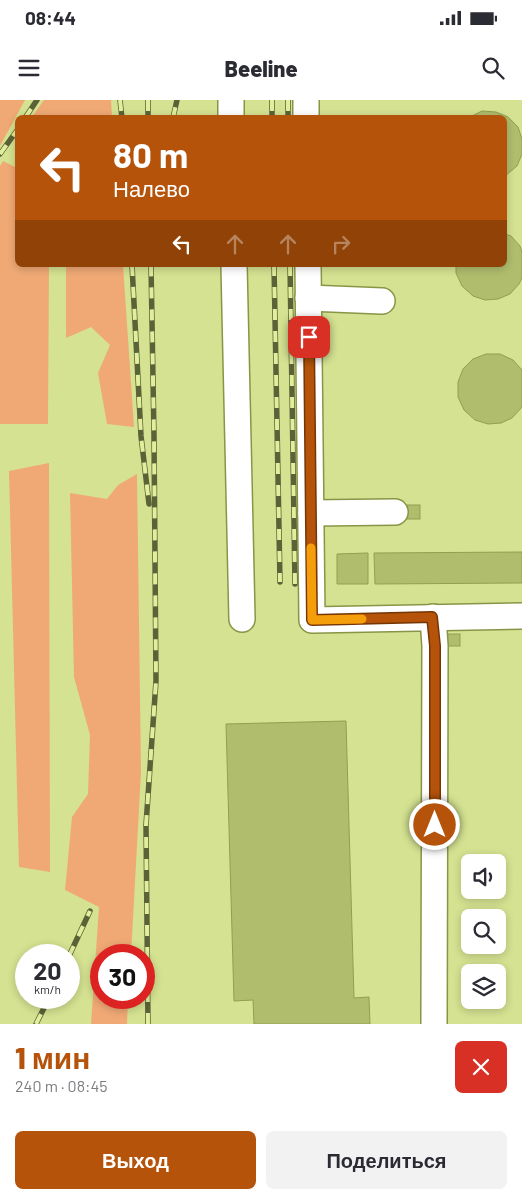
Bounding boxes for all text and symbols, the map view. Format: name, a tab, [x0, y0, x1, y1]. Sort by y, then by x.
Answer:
text: 08:44	[25, 6, 76, 29]
icon: menu	[15, 54, 43, 82]
icon: search	[479, 54, 507, 82]
text: Beeline	[224, 55, 298, 81]
text: 80 m	[113, 133, 188, 175]
icon: left	[30, 135, 95, 200]
text: Налево	[113, 175, 190, 201]
icon: left	[168, 230, 196, 258]
icon: ahead	[221, 230, 249, 258]
icon: ahead	[274, 230, 302, 258]
icon: right	[327, 230, 355, 258]
pin	[288, 316, 330, 358]
icon: arrive	[295, 323, 323, 351]
position arrow	[408, 798, 460, 850]
map controls	[461, 854, 506, 1009]
button: sound	[461, 854, 506, 899]
button: search	[461, 909, 506, 954]
speed limit sign: 30	[90, 944, 155, 1009]
text: 20	[33, 955, 62, 985]
button: layers	[461, 964, 506, 1009]
text: km/h	[34, 982, 61, 996]
text: 1 мин	[15, 1039, 90, 1075]
button: close	[455, 1041, 507, 1093]
text: 240 m · 08:45	[15, 1076, 107, 1095]
button: Выход	[15, 1131, 256, 1189]
button: Поделиться	[266, 1131, 507, 1189]

